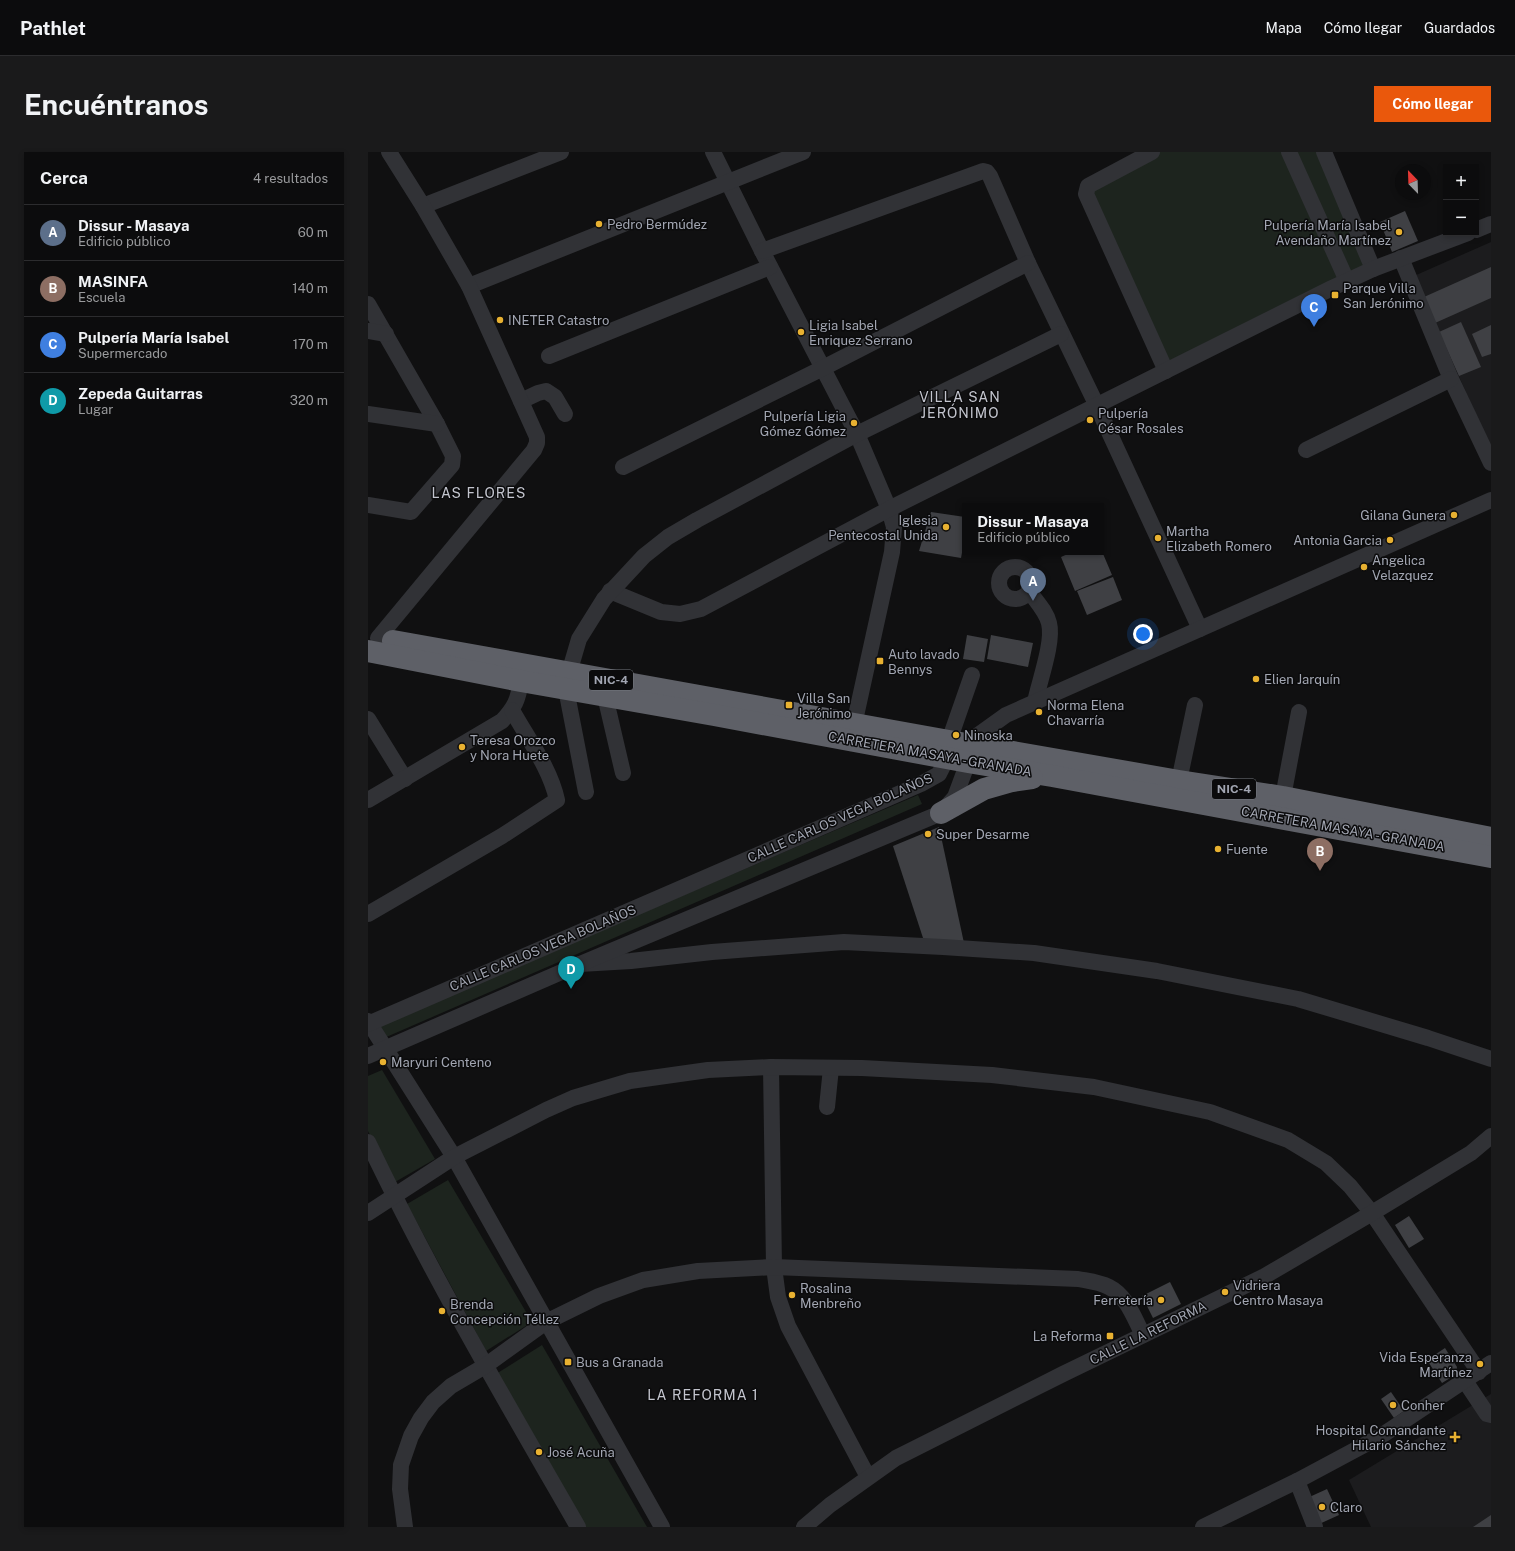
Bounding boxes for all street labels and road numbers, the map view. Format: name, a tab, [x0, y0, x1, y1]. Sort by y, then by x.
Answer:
road number: NIC-4	[589, 670, 633, 690]
street label: CARRETERA MASAYA - GRANADA	[827, 729, 1033, 779]
street label: CALLE CARLOS VEGA BOLAÑOS	[745, 770, 935, 866]
road number: NIC-4	[1212, 779, 1256, 799]
street label: CARRETERA MASAYA - GRANADA	[1240, 804, 1446, 854]
street label: CALLE CARLOS VEGA BOLAÑOS	[447, 902, 639, 994]
street label: CALLE LA REFORMA	[1087, 1298, 1209, 1368]

